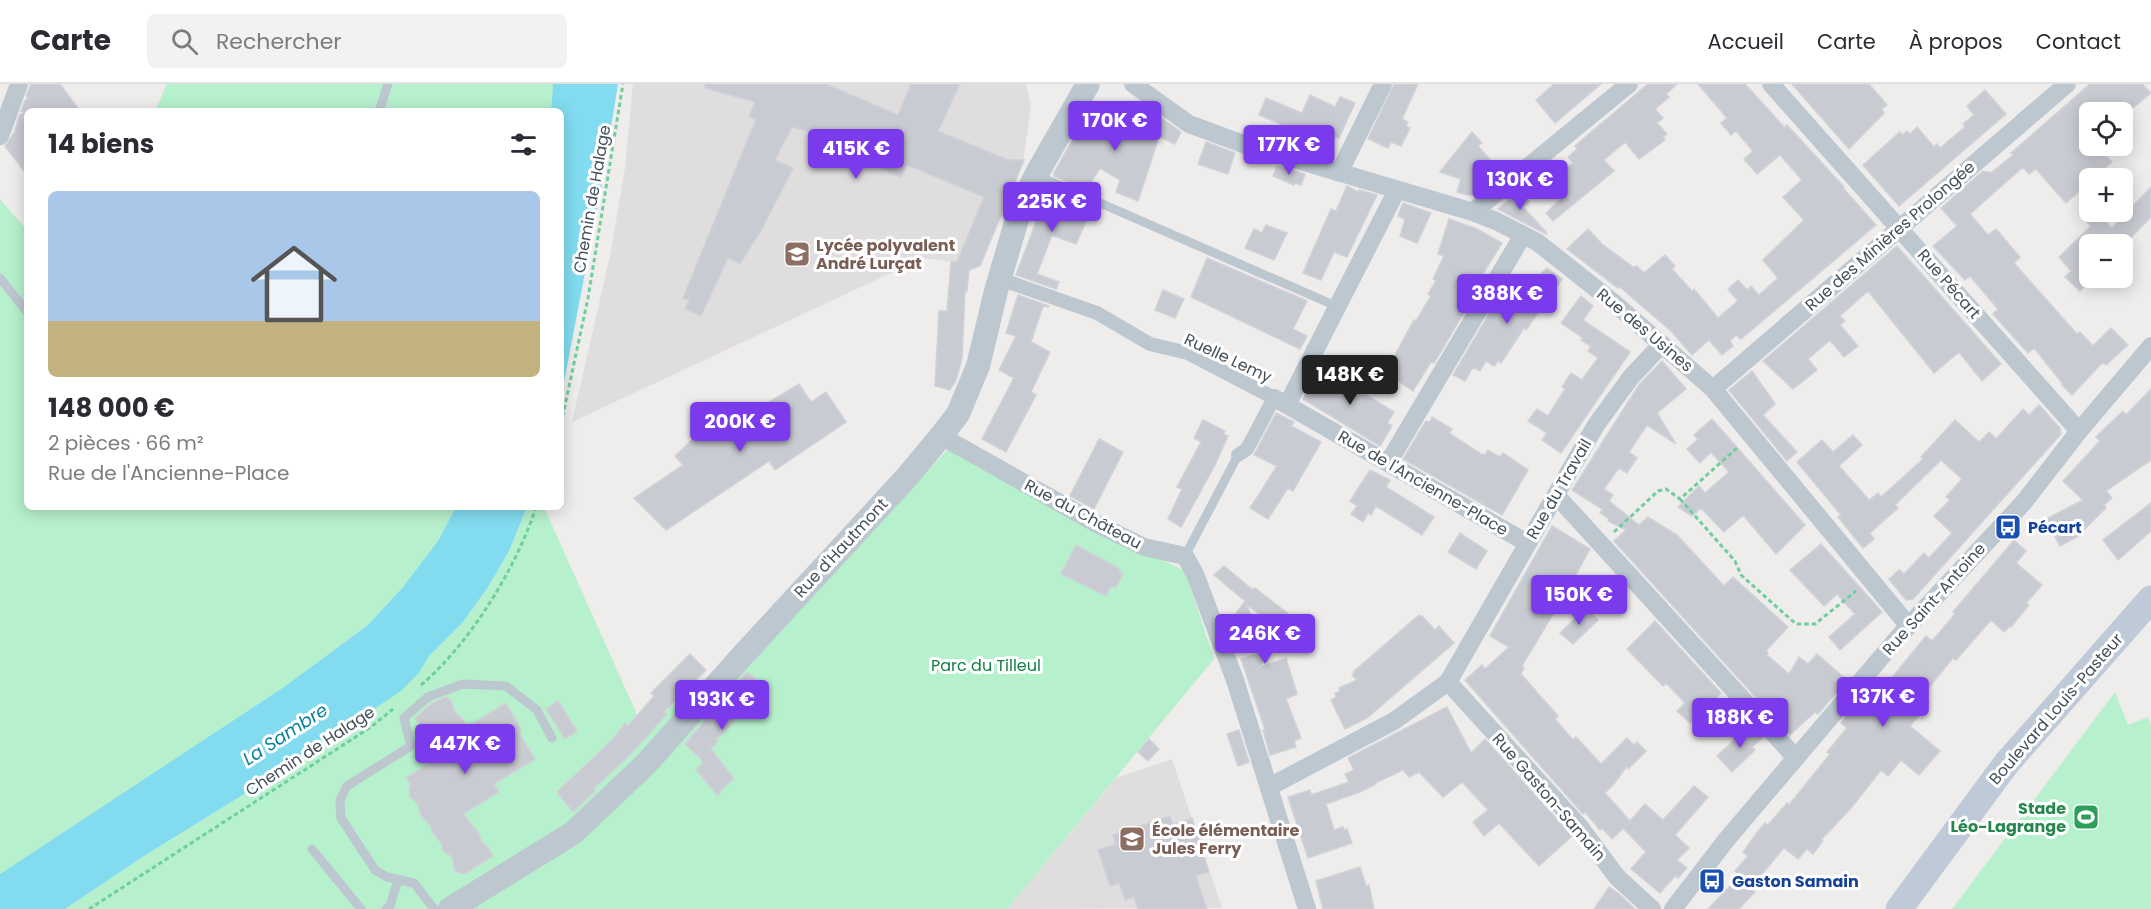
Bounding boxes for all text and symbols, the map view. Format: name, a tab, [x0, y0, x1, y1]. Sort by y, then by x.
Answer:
search box	[147, 14, 567, 68]
text: Carte	[30, 21, 111, 60]
icon: search	[168, 25, 201, 58]
text: Rechercher	[216, 26, 342, 57]
text: Accueil	[1707, 27, 1784, 56]
text: Carte	[1817, 27, 1876, 56]
text: À propos	[1909, 27, 2003, 56]
text: Contact	[2036, 27, 2121, 56]
pin: 170K €	[1066, 101, 1164, 152]
map controls	[2079, 102, 2133, 288]
button: locate	[2079, 102, 2133, 156]
text: 170K €	[1082, 106, 1148, 134]
street label: Chemin de Halage	[568, 123, 616, 275]
pin: 177K €	[1240, 125, 1338, 176]
text: 14 biens	[48, 126, 154, 162]
icon: filters	[507, 128, 540, 161]
pin: 415K €	[807, 129, 905, 180]
text: 177K €	[1257, 130, 1321, 158]
text: 415K €	[822, 134, 890, 162]
street label: Rue des Minières Prolongée	[1800, 156, 1980, 316]
pin: 130K €	[1471, 160, 1569, 211]
text: 130K €	[1487, 165, 1553, 193]
button: +	[2079, 168, 2133, 222]
pin: 225K €	[1003, 182, 1101, 233]
text: 225K €	[1017, 187, 1087, 215]
icon: home	[240, 230, 348, 338]
place label: Lycée polyvalent André Lurçat	[816, 234, 955, 275]
button: −	[2079, 234, 2133, 288]
school or university icon: Lycée polyvalent André Lurçat	[782, 239, 812, 269]
street label: Rue Pécart	[1912, 244, 1986, 324]
pin: 388K €	[1458, 274, 1556, 325]
text: 388K €	[1471, 279, 1543, 307]
street label: Rue des Usines	[1592, 283, 1698, 377]
street label: Ruelle Lemy	[1180, 328, 1276, 388]
pin: 148K €	[1301, 355, 1399, 406]
text: 148K €	[1316, 360, 1384, 388]
text: 148 000 €	[48, 390, 175, 426]
pin: 200K €	[691, 402, 789, 453]
text: 200K €	[704, 407, 776, 435]
street label: Rue de l'Ancienne-Place	[1334, 425, 1512, 541]
text: 2 pièces · 66 m²	[48, 429, 204, 457]
street label: Rue du Travail	[1521, 434, 1597, 544]
text: Rue de l'Ancienne-Place	[48, 459, 289, 487]
street label: Rue du Château	[1020, 473, 1146, 555]
street label: Rue d'Hautmont	[789, 493, 893, 603]
bus stop icon: Pécart	[1993, 512, 2023, 542]
place label: Pécart	[2028, 516, 2082, 539]
street label: Rue Saint-Antoine	[1877, 538, 1991, 660]
pin: 150K €	[1530, 575, 1628, 626]
text: 150K €	[1545, 580, 1613, 608]
pin: 246K €	[1216, 614, 1314, 665]
text: 246K €	[1229, 619, 1301, 647]
street label: Boulevard Louis-Pasteur	[1984, 628, 2128, 790]
park label: Parc du Tilleul	[931, 654, 1041, 677]
pin: 137K €	[1834, 677, 1932, 728]
pin: 193K €	[673, 680, 771, 731]
text: 137K €	[1851, 682, 1915, 710]
text: 193K €	[689, 685, 755, 713]
water label: La Sambre	[238, 697, 332, 771]
pin: 188K €	[1691, 698, 1789, 749]
street label: Chemin de Halage	[241, 701, 379, 801]
text: 188K €	[1706, 703, 1774, 731]
pin: 447K €	[416, 724, 514, 775]
street label: Rue Gaston-Samain	[1487, 728, 1611, 866]
text: 447K €	[429, 729, 501, 757]
place label: Stade Léo-Lagrange	[1950, 797, 2066, 838]
sports icon: Stade Léo-Lagrange	[2071, 802, 2101, 832]
place label: École élémentaire Jules Ferry	[1152, 819, 1299, 860]
school or university icon: École élémentaire Jules Ferry	[1117, 824, 1147, 854]
bus stop icon: Gaston Samain	[1697, 866, 1727, 896]
place label: Gaston Samain	[1732, 870, 1859, 893]

